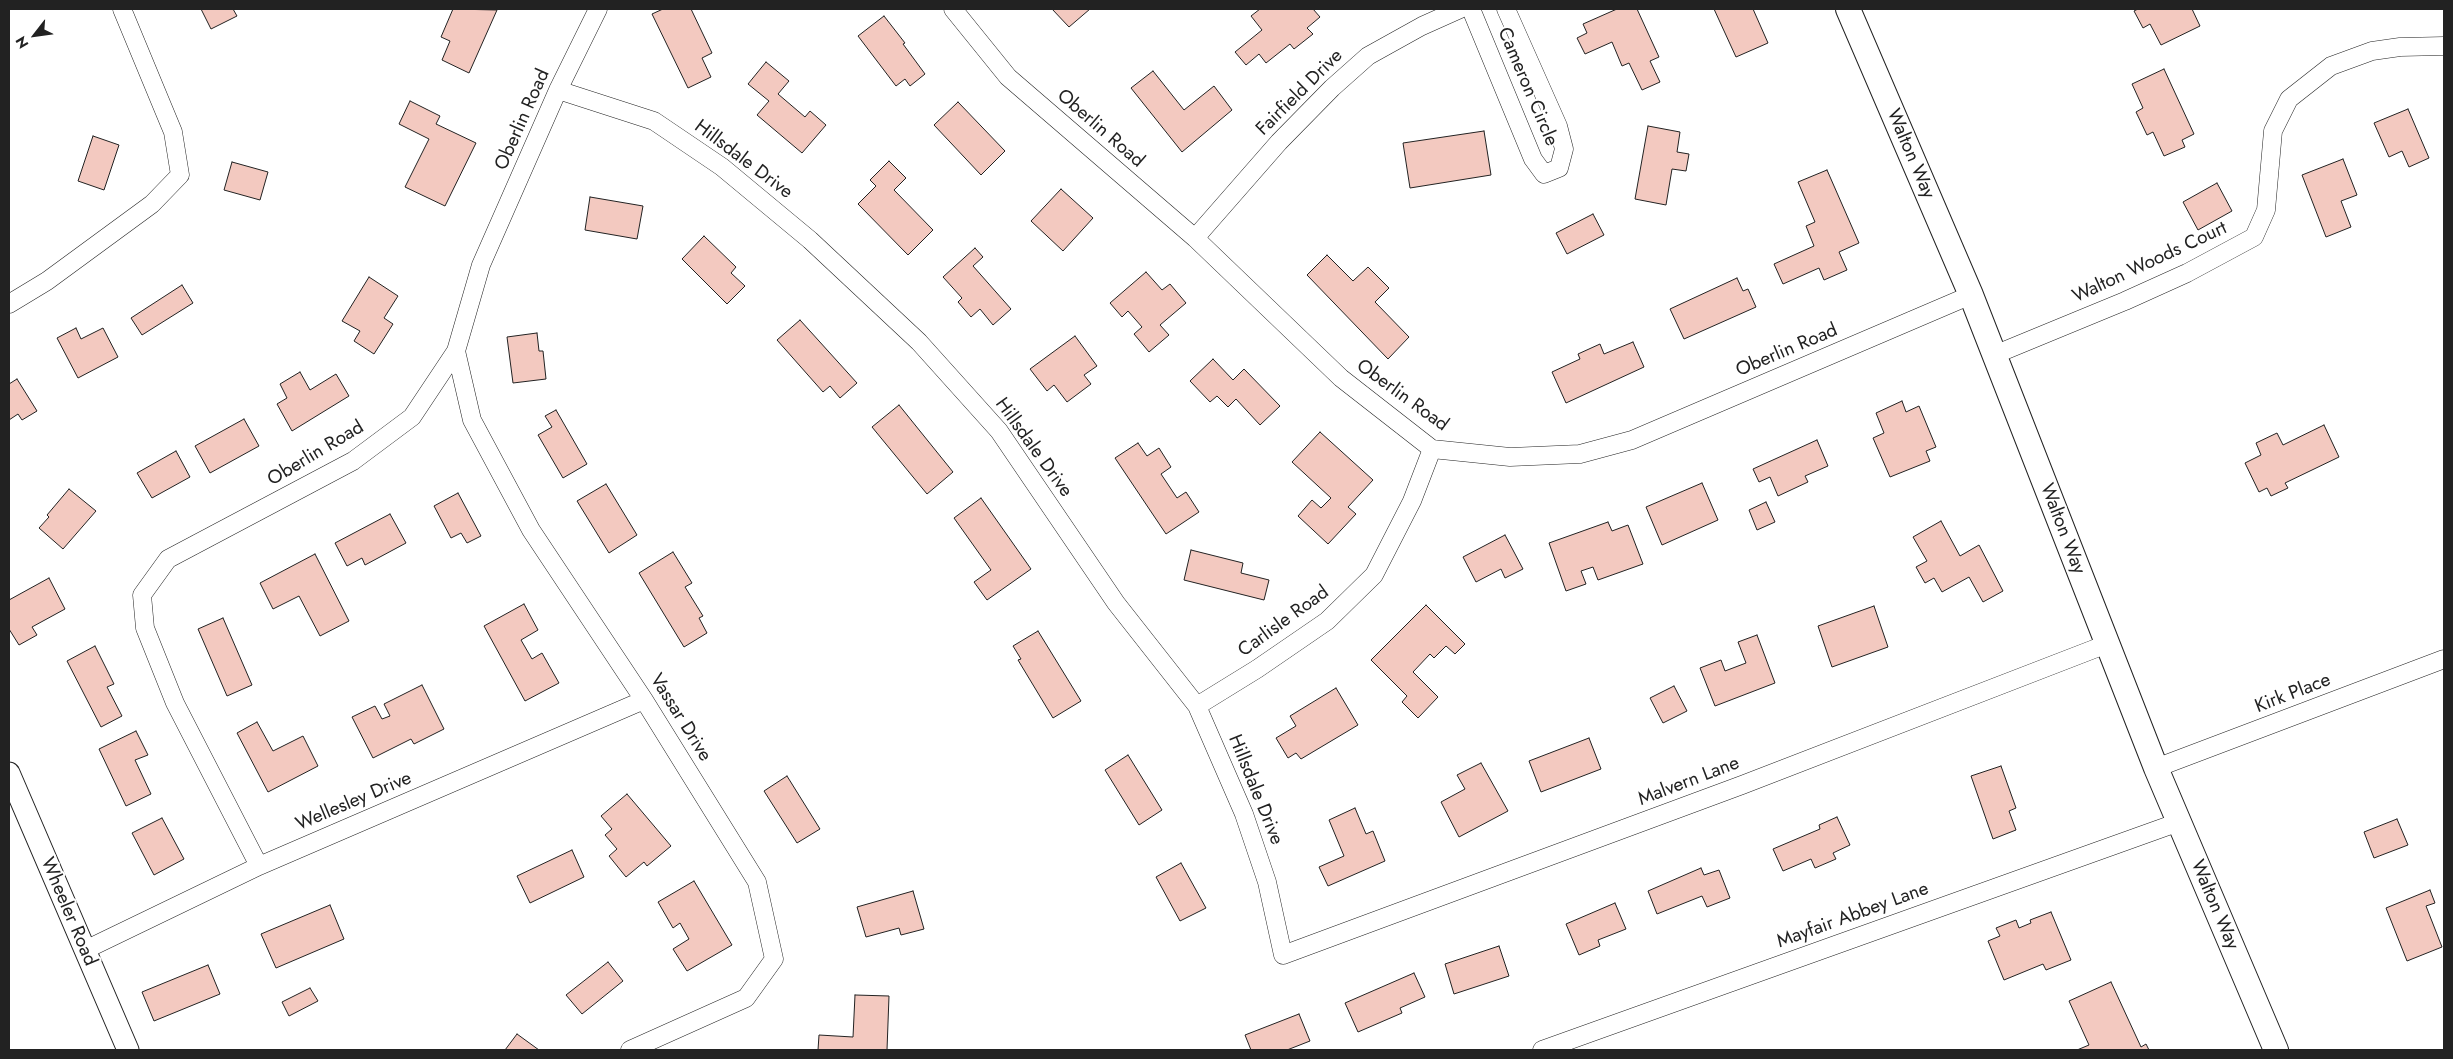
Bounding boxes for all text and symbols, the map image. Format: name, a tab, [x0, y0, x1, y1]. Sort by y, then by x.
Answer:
north arrow	[10, 10, 60, 60]
street label: Cameron Circle	[1492, 24, 1562, 150]
text: N	[11, 33, 33, 52]
street label: Fairfield Drive	[1252, 45, 1348, 141]
street label: Oberlin Road	[491, 66, 555, 174]
street label: Oberlin Road	[1052, 85, 1148, 173]
street label: Walton Way	[1881, 106, 1939, 202]
street label: Hillsdale Drive	[689, 116, 797, 204]
street label: Walton Woods Court	[2069, 217, 2231, 309]
street label: Oberlin Road	[1733, 319, 1841, 383]
street label: Oberlin Road	[1352, 355, 1452, 437]
street label: Hillsdale Drive	[989, 394, 1077, 502]
street label: Oberlin Road	[264, 416, 368, 492]
street label: Walton Way	[2034, 480, 2090, 578]
street label: Carlisle Road	[1234, 581, 1334, 663]
street label: Kirk Place	[2252, 669, 2334, 719]
street label: Vassar Drive	[644, 670, 716, 766]
street label: Hillsdale Drive	[1223, 731, 1287, 849]
street label: Malvern Lane	[1635, 752, 1743, 812]
street label: Wellesley Drive	[293, 767, 415, 837]
street label: Wheeler Road	[35, 854, 101, 970]
street label: Walton Way	[2185, 857, 2243, 953]
street label: Mayfair Abbey Lane	[1774, 878, 1932, 954]

